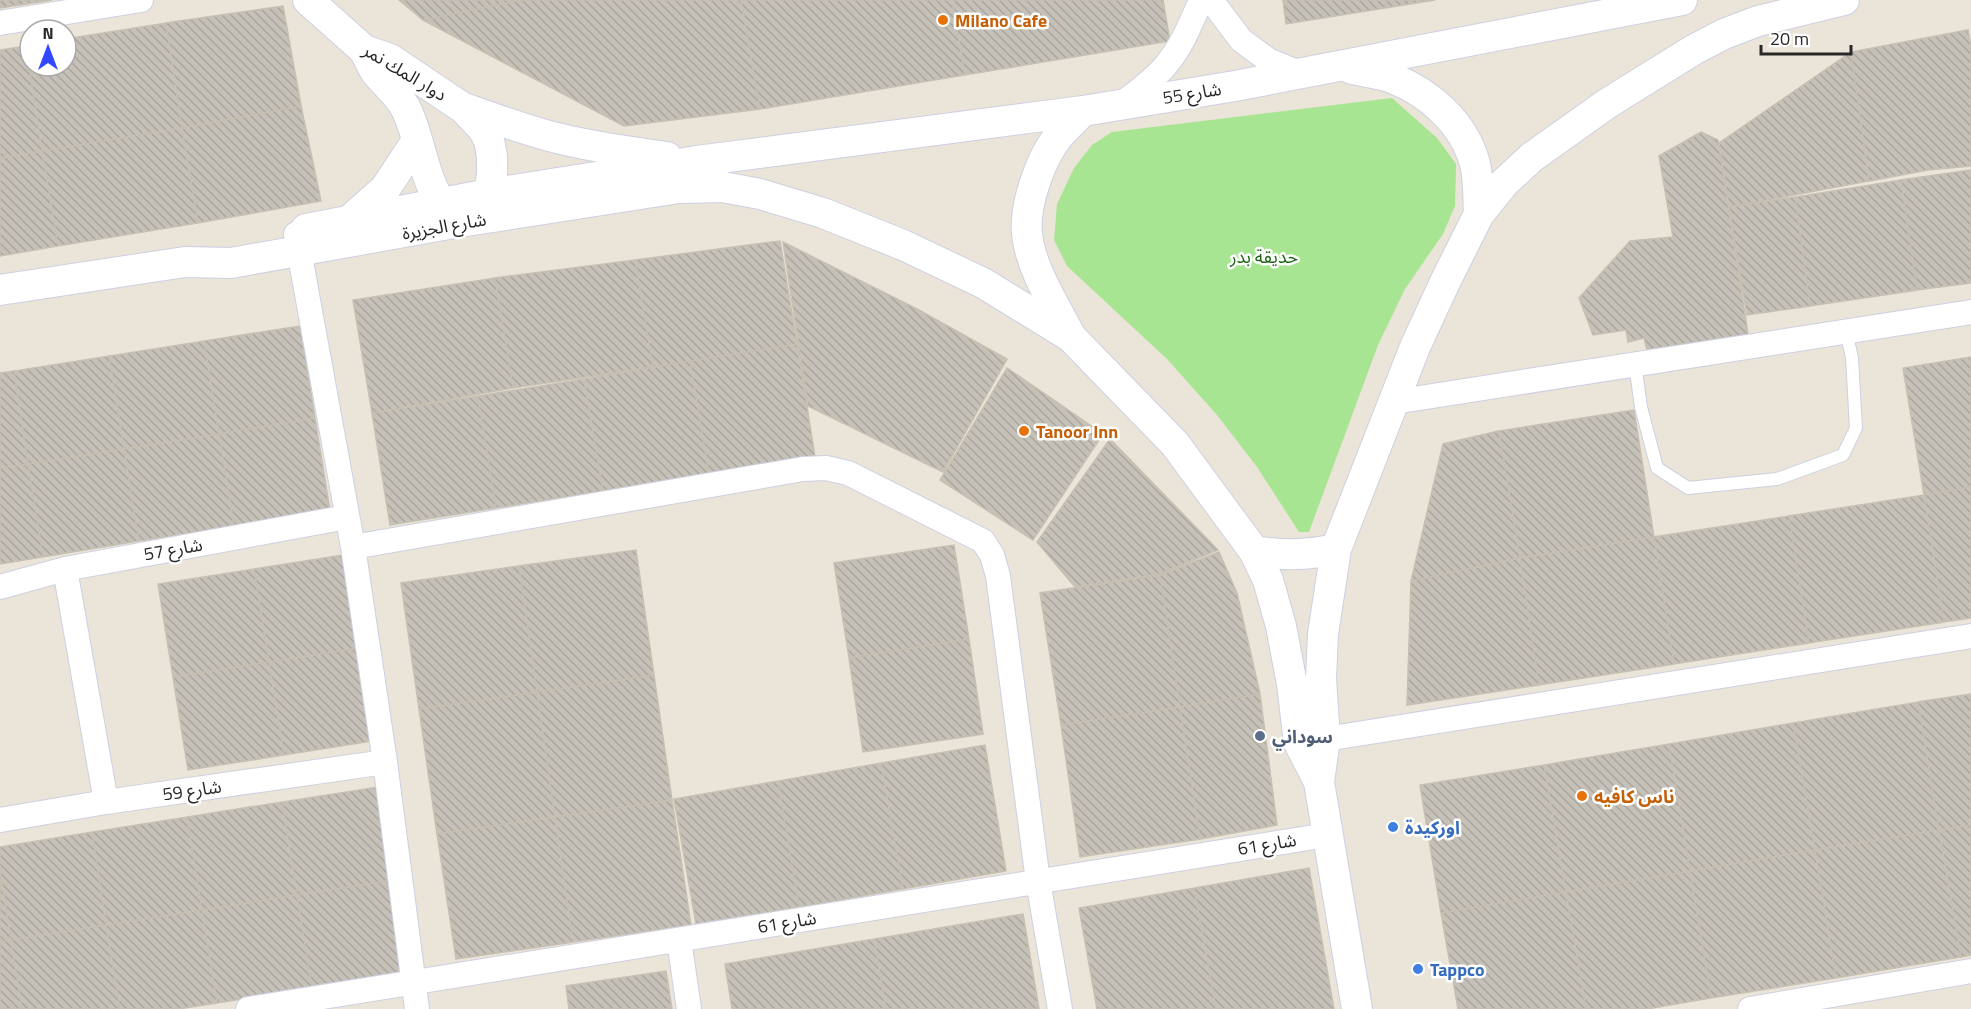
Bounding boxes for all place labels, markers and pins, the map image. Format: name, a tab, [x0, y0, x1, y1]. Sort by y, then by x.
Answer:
place label: Milano Cafe	[955, 7, 1047, 34]
marker: Milano Cafe	[936, 13, 950, 27]
place label: Tanoor Inn	[1036, 418, 1118, 445]
marker: Tanoor Inn	[1017, 424, 1031, 438]
place label: سوداني	[1272, 723, 1333, 751]
marker: سوداني	[1253, 729, 1267, 743]
place label: ناس كافيه	[1594, 783, 1674, 810]
marker: ناس كافيه	[1575, 789, 1589, 803]
place label: اوركيدة	[1405, 814, 1460, 841]
marker: اوركيدة	[1386, 820, 1400, 834]
place label: Tappco	[1430, 956, 1485, 983]
marker: Tappco	[1411, 962, 1425, 976]

